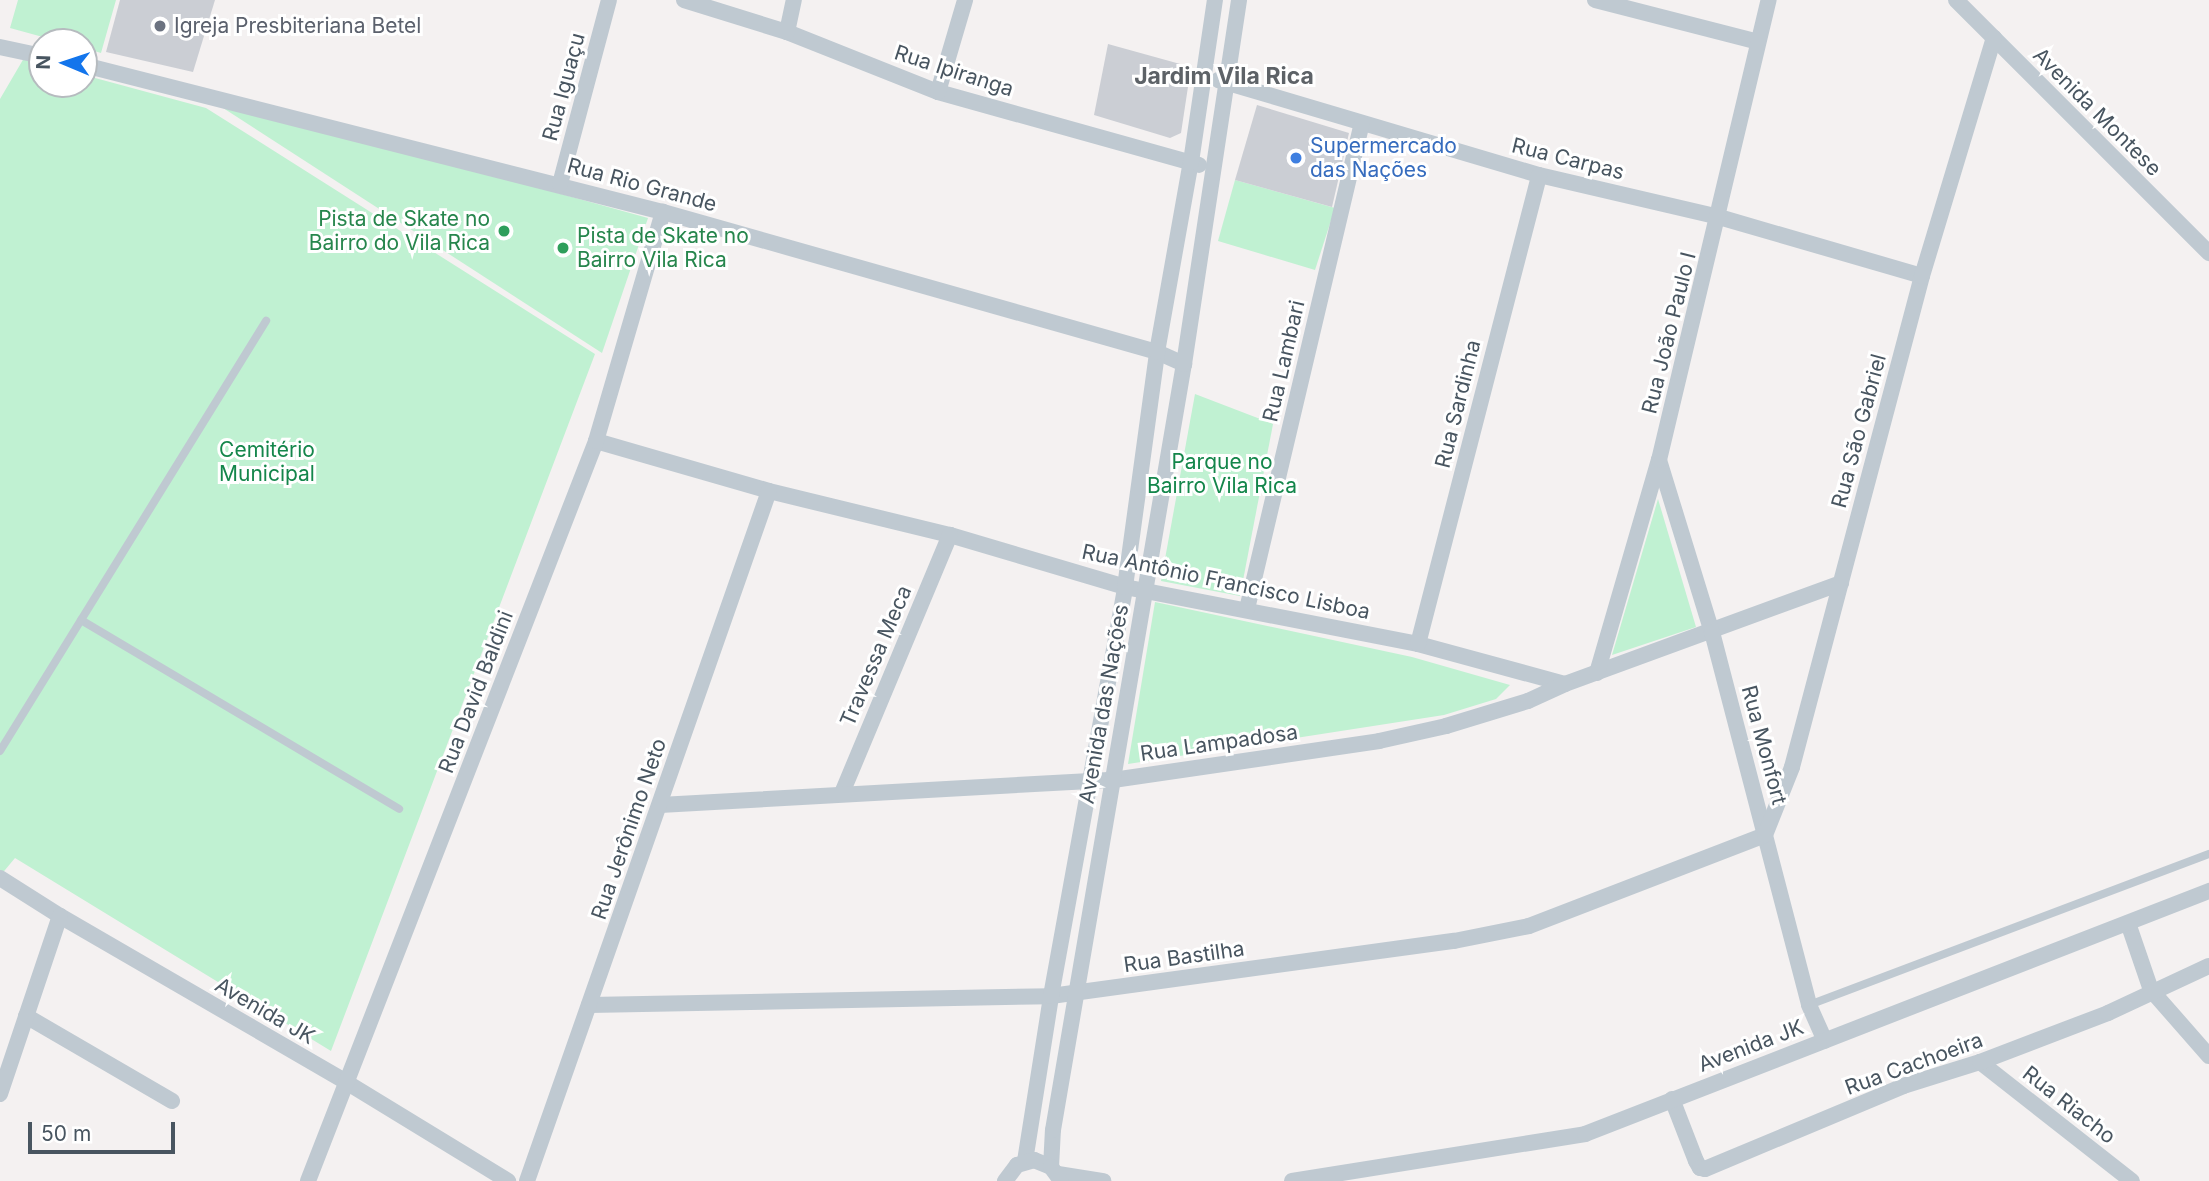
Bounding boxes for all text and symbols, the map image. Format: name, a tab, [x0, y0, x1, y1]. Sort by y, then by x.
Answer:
place label: Igreja Presbiteriana Betel	[174, 13, 421, 39]
marker: Igreja Presbiteriana Betel	[152, 18, 168, 34]
north arrow	[28, 28, 98, 98]
street label: Rua Iguaçu	[537, 30, 591, 144]
street label: Rua Ipiranga	[891, 40, 1017, 102]
street label: Avenida Montese	[2028, 43, 2166, 181]
text: N	[32, 55, 55, 70]
district label: Jardim Vila Rica	[1134, 62, 1314, 90]
place label: Supermercado das Nações	[1310, 133, 1457, 183]
street label: Rua Carpas	[1509, 133, 1627, 185]
marker: Supermercado das Nações	[1288, 150, 1304, 166]
street label: Rua Rio Grande	[565, 153, 719, 217]
place label: Pista de Skate no Bairro do Vila Rica	[309, 206, 490, 256]
marker: Pista de Skate no Bairro do Vila Rica	[496, 223, 512, 239]
place label: Pista de Skate no Bairro Vila Rica	[577, 223, 749, 273]
marker: Pista de Skate no Bairro Vila Rica	[555, 240, 571, 256]
street label: Rua João Paulo I	[1637, 250, 1701, 416]
street label: Rua Lambari	[1258, 298, 1310, 424]
street label: Rua Sardinha	[1430, 337, 1486, 471]
street label: Rua São Gabriel	[1826, 351, 1892, 511]
park label: Cemitério Municipal	[219, 437, 315, 487]
park label: Parque no Bairro Vila Rica	[1147, 449, 1297, 499]
street label: Rua Antônio Francisco Lisboa	[1080, 539, 1372, 625]
street label: Travessa Meca	[835, 582, 917, 730]
street label: Avenida das Nações	[1074, 602, 1134, 806]
street label: Rua David Baldini	[433, 607, 519, 777]
street label: Rua Monfort	[1736, 683, 1792, 807]
street label: Rua Lampadosa	[1139, 719, 1299, 767]
street label: Rua Jerônimo Neto	[586, 735, 672, 923]
street label: Rua Bastilha	[1122, 936, 1246, 978]
street label: Avenida JK	[211, 972, 319, 1050]
street label: Avenida JK	[1695, 1014, 1807, 1078]
street label: Rua Cachoeira	[1842, 1027, 1986, 1101]
street label: Rua Riacho	[2017, 1061, 2121, 1149]
scale bar	[32, 1108, 178, 1152]
text: 50 m	[41, 1121, 91, 1146]

